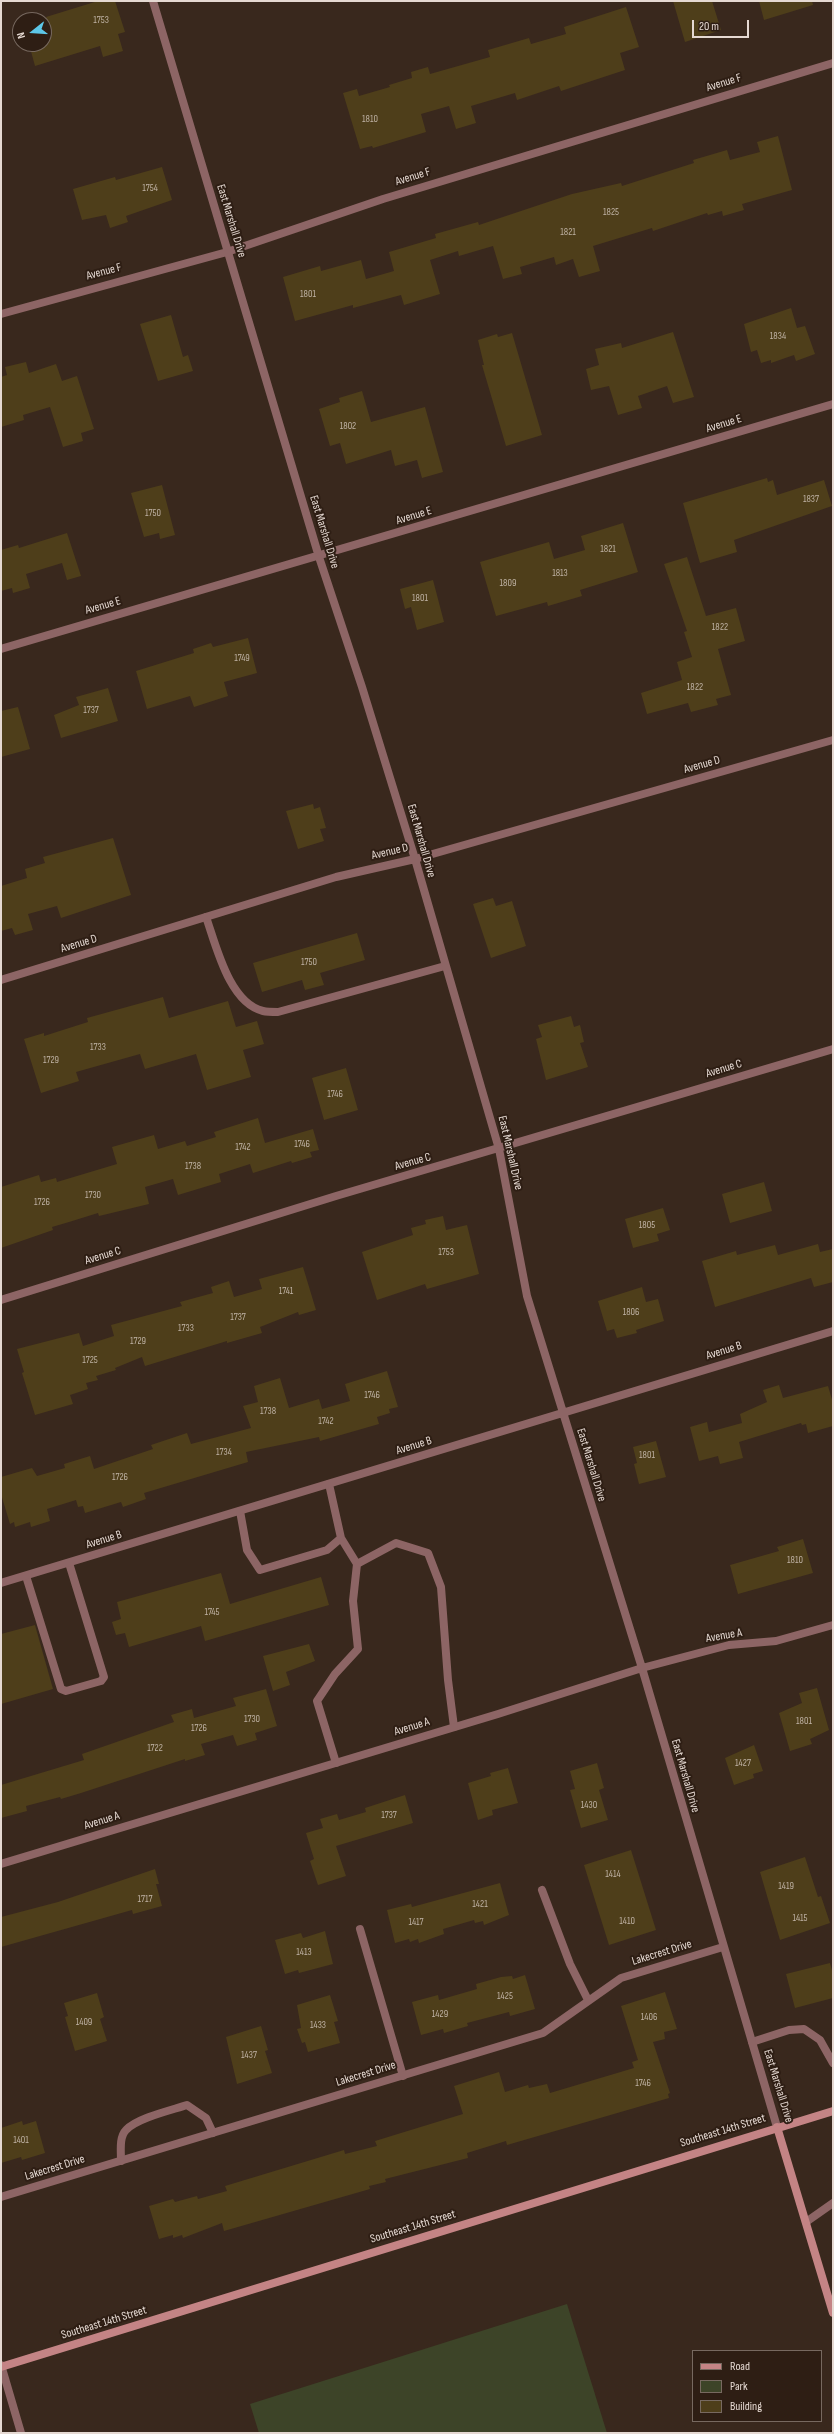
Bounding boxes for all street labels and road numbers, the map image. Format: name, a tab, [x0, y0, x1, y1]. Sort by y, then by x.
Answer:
street label: Avenue F	[705, 71, 743, 95]
street label: Avenue F	[394, 165, 432, 189]
street label: East Marshall Drive	[213, 183, 249, 259]
street label: Avenue F	[85, 260, 123, 284]
street label: Avenue E	[705, 412, 743, 436]
street label: East Marshall Drive	[306, 494, 342, 570]
street label: Avenue E	[395, 504, 433, 528]
street label: Avenue E	[84, 594, 122, 618]
street label: Avenue D	[682, 753, 722, 777]
street label: East Marshall Drive	[404, 803, 438, 879]
street label: Avenue D	[370, 841, 410, 863]
street label: Avenue D	[59, 932, 99, 956]
street label: Avenue C	[704, 1057, 744, 1081]
street label: East Marshall Drive	[494, 1115, 526, 1191]
street label: Avenue C	[393, 1150, 433, 1174]
street label: Avenue C	[83, 1244, 123, 1268]
street label: Avenue B	[704, 1339, 744, 1363]
street label: East Marshall Drive	[573, 1427, 609, 1503]
street label: Avenue B	[394, 1434, 434, 1458]
street label: Avenue B	[84, 1528, 124, 1552]
street label: Avenue A	[705, 1626, 743, 1646]
street label: Avenue A	[392, 1715, 432, 1739]
street label: East Marshall Drive	[668, 1738, 702, 1814]
street label: Avenue A	[82, 1809, 122, 1833]
street label: Lakecrest Drive	[630, 1937, 694, 1969]
street label: East Marshall Drive	[760, 2048, 796, 2124]
street label: Lakecrest Drive	[334, 2058, 398, 2090]
street label: Southeast 14th Street	[679, 2111, 767, 2151]
street label: Lakecrest Drive	[23, 2152, 87, 2184]
street label: Southeast 14th Street	[369, 2207, 457, 2247]
street label: Southeast 14th Street	[60, 2303, 148, 2343]

